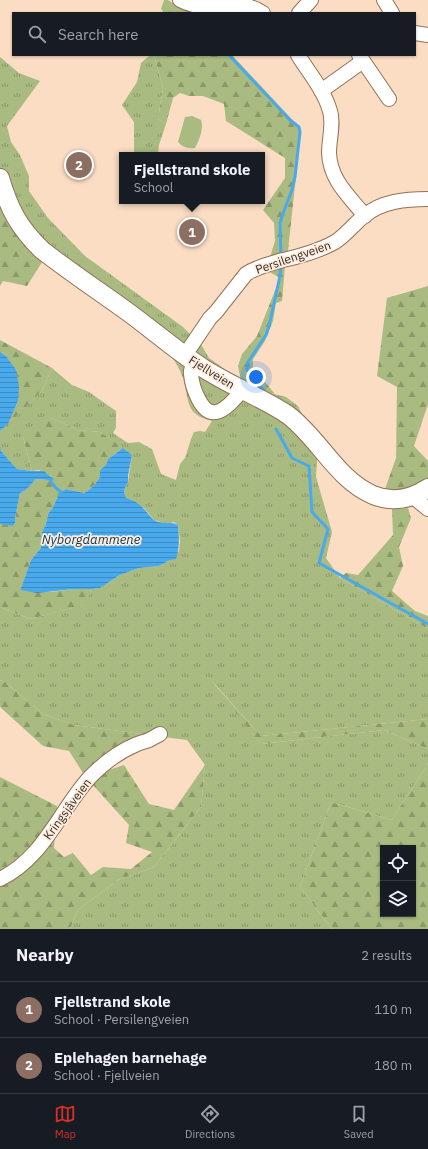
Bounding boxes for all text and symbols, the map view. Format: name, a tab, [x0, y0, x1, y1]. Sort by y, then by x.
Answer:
search box	[12, 12, 416, 56]
icon: search	[26, 23, 48, 45]
text: Search here	[58, 25, 138, 44]
pin: 2	[66, 150, 92, 180]
popup	[119, 152, 265, 204]
text: Fjellstrand skole	[134, 160, 250, 179]
text: School	[134, 179, 173, 196]
pin: 1	[179, 217, 205, 247]
street label: Persilengveien	[253, 237, 333, 277]
street label: Fjellveien	[186, 352, 238, 392]
your location	[246, 367, 266, 387]
water label: Nyborgdammene	[42, 531, 141, 548]
street label: Kringsjåveien	[40, 775, 94, 843]
map controls	[380, 845, 416, 917]
button: locate	[380, 845, 416, 881]
button: layers	[380, 881, 416, 917]
text: Nearby	[16, 944, 74, 966]
text: 2 results	[361, 947, 412, 964]
text: Fjellstrand skole	[54, 992, 171, 1011]
text: 1	[25, 1001, 33, 1018]
text: 110 m	[374, 1001, 412, 1018]
text: School · Persilengveien	[54, 1011, 189, 1028]
text: Eplehagen barnehage	[54, 1048, 207, 1067]
text: 2	[25, 1057, 33, 1074]
text: 180 m	[374, 1057, 412, 1074]
text: School · Fjellveien	[54, 1067, 160, 1084]
tab: Map	[54, 1103, 76, 1141]
tab: Directions	[185, 1103, 235, 1141]
tab: Saved	[344, 1103, 374, 1141]

